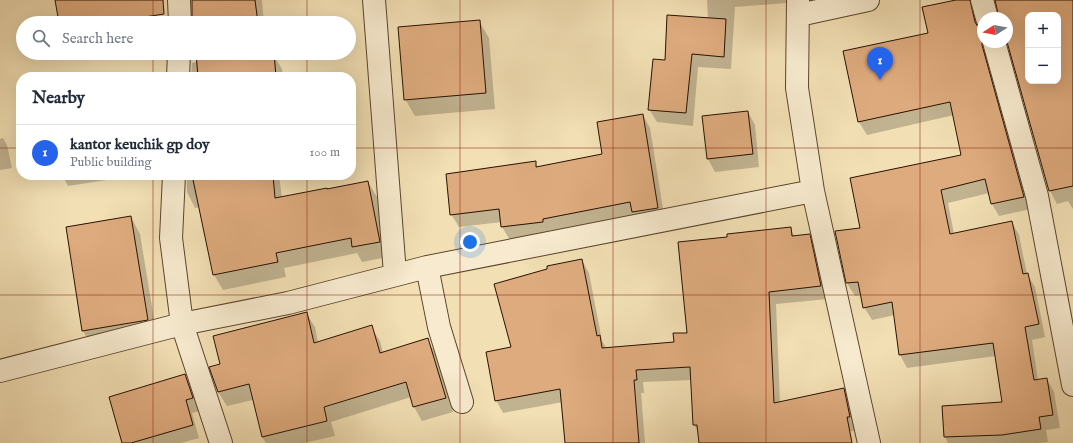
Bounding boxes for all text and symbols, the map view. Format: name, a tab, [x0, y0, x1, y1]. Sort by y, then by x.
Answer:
north arrow	[977, 12, 1013, 48]
map controls	[1025, 12, 1061, 84]
button: +	[1025, 12, 1061, 48]
search box	[16, 16, 356, 60]
icon: search	[30, 27, 52, 49]
text: Search here	[62, 29, 133, 48]
pin: 1	[867, 47, 893, 80]
button: −	[1025, 48, 1061, 84]
text: Nearby	[32, 88, 85, 109]
text: kantor keuchik gp doy	[70, 135, 210, 154]
text: 1	[43, 144, 47, 161]
text: 100 m	[310, 144, 340, 161]
text: Public building	[70, 154, 152, 171]
your location	[460, 232, 480, 252]

